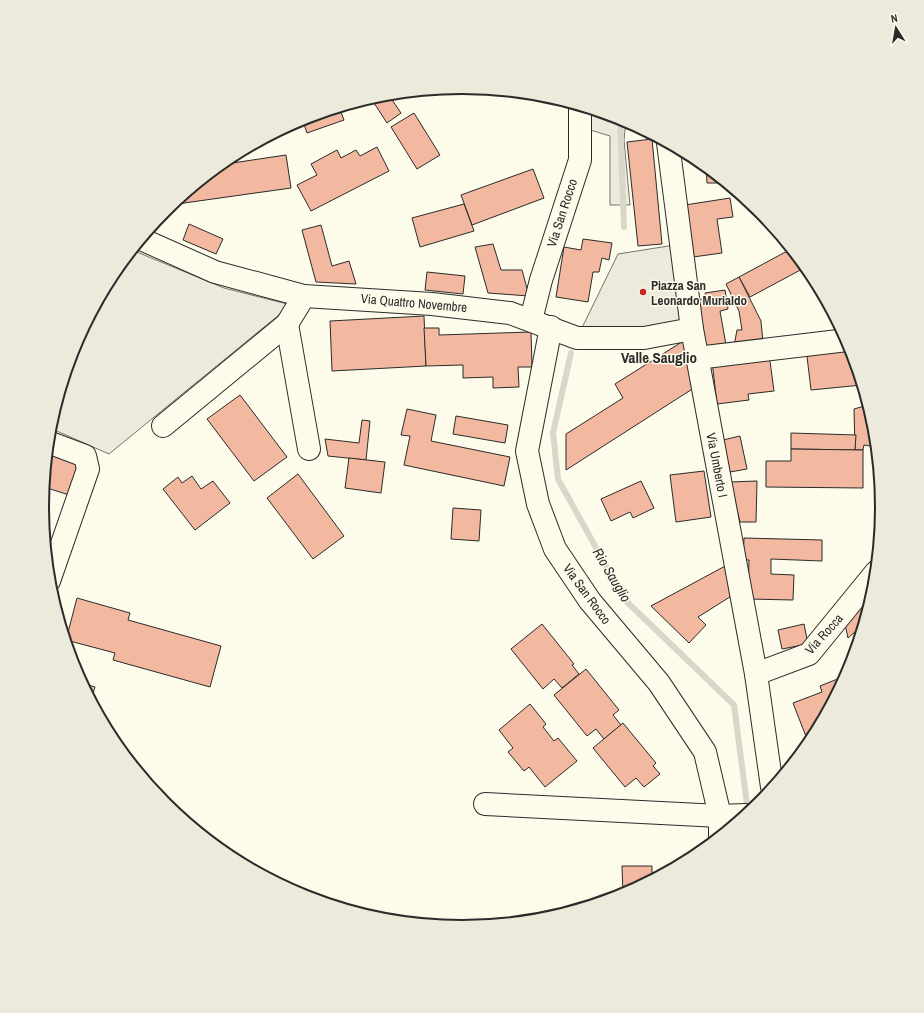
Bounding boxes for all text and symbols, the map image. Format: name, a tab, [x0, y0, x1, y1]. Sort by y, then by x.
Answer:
north arrow	[876, 8, 916, 48]
text: N	[890, 11, 899, 26]
street label: Via San Rocco	[543, 177, 581, 249]
place label: Piazza San Leonardo Murialdo	[651, 277, 747, 309]
marker: Piazza San Leonardo Murialdo	[638, 287, 648, 297]
street label: Via Quattro Novembre	[360, 290, 468, 316]
district label: Valle Sauglio	[621, 347, 697, 368]
street label: Via Umberto I	[702, 431, 732, 499]
water label: Rio Sauglio	[589, 545, 635, 605]
street label: Via San Rocco	[559, 560, 615, 628]
street label: Via Rocca	[801, 610, 847, 658]

